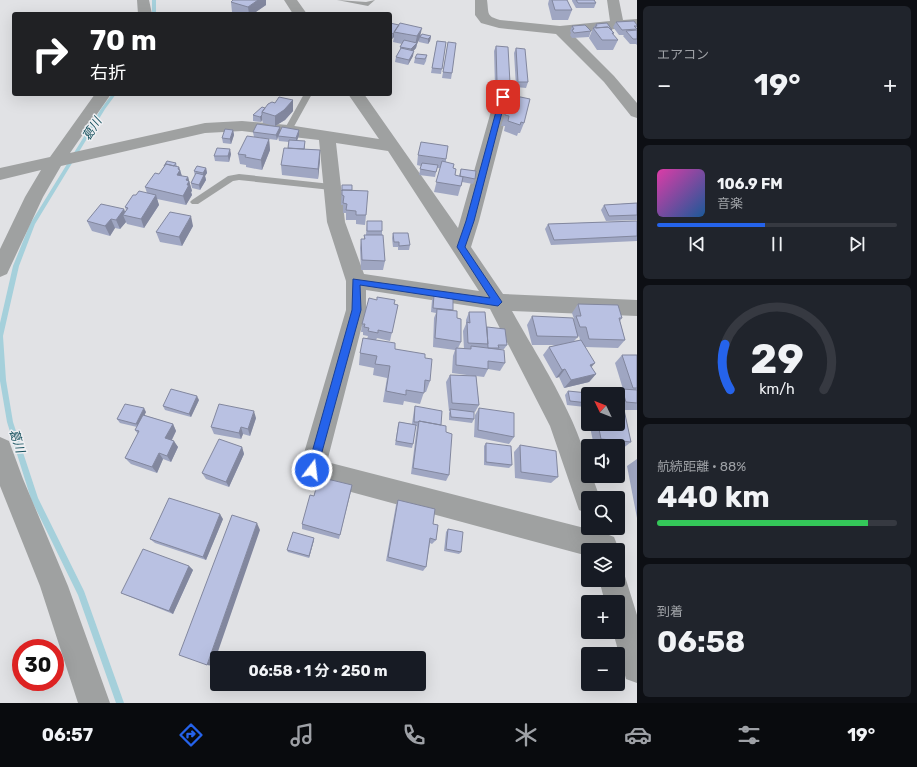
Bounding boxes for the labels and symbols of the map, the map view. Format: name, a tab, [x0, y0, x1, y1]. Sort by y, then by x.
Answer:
pin	[486, 80, 520, 114]
water label: 葛川	[80, 113, 105, 143]
north arrow	[581, 387, 625, 431]
water label: 葛川	[7, 427, 28, 456]
position arrow	[291, 449, 333, 491]
speed limit sign: 30	[12, 639, 64, 691]

